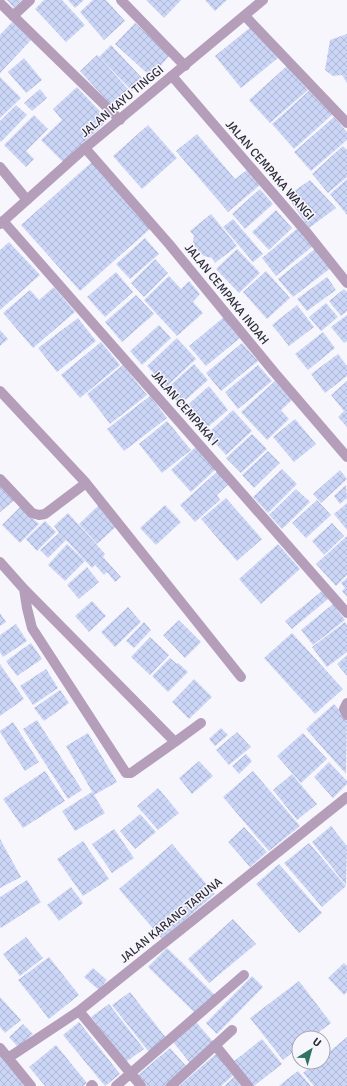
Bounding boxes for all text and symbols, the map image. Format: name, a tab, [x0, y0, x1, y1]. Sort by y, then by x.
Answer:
street label: JALAN KAYU TINGGI	[78, 62, 167, 141]
street label: JALAN CEMPAKA WANGI	[222, 117, 317, 223]
street label: JALAN CEMPAKA INDAH	[181, 241, 272, 348]
street label: JALAN CEMPAKA I	[148, 368, 221, 449]
street label: JALAN KARANG TARUNA	[117, 874, 226, 966]
north arrow	[291, 1030, 331, 1070]
text: U	[310, 1035, 324, 1050]

